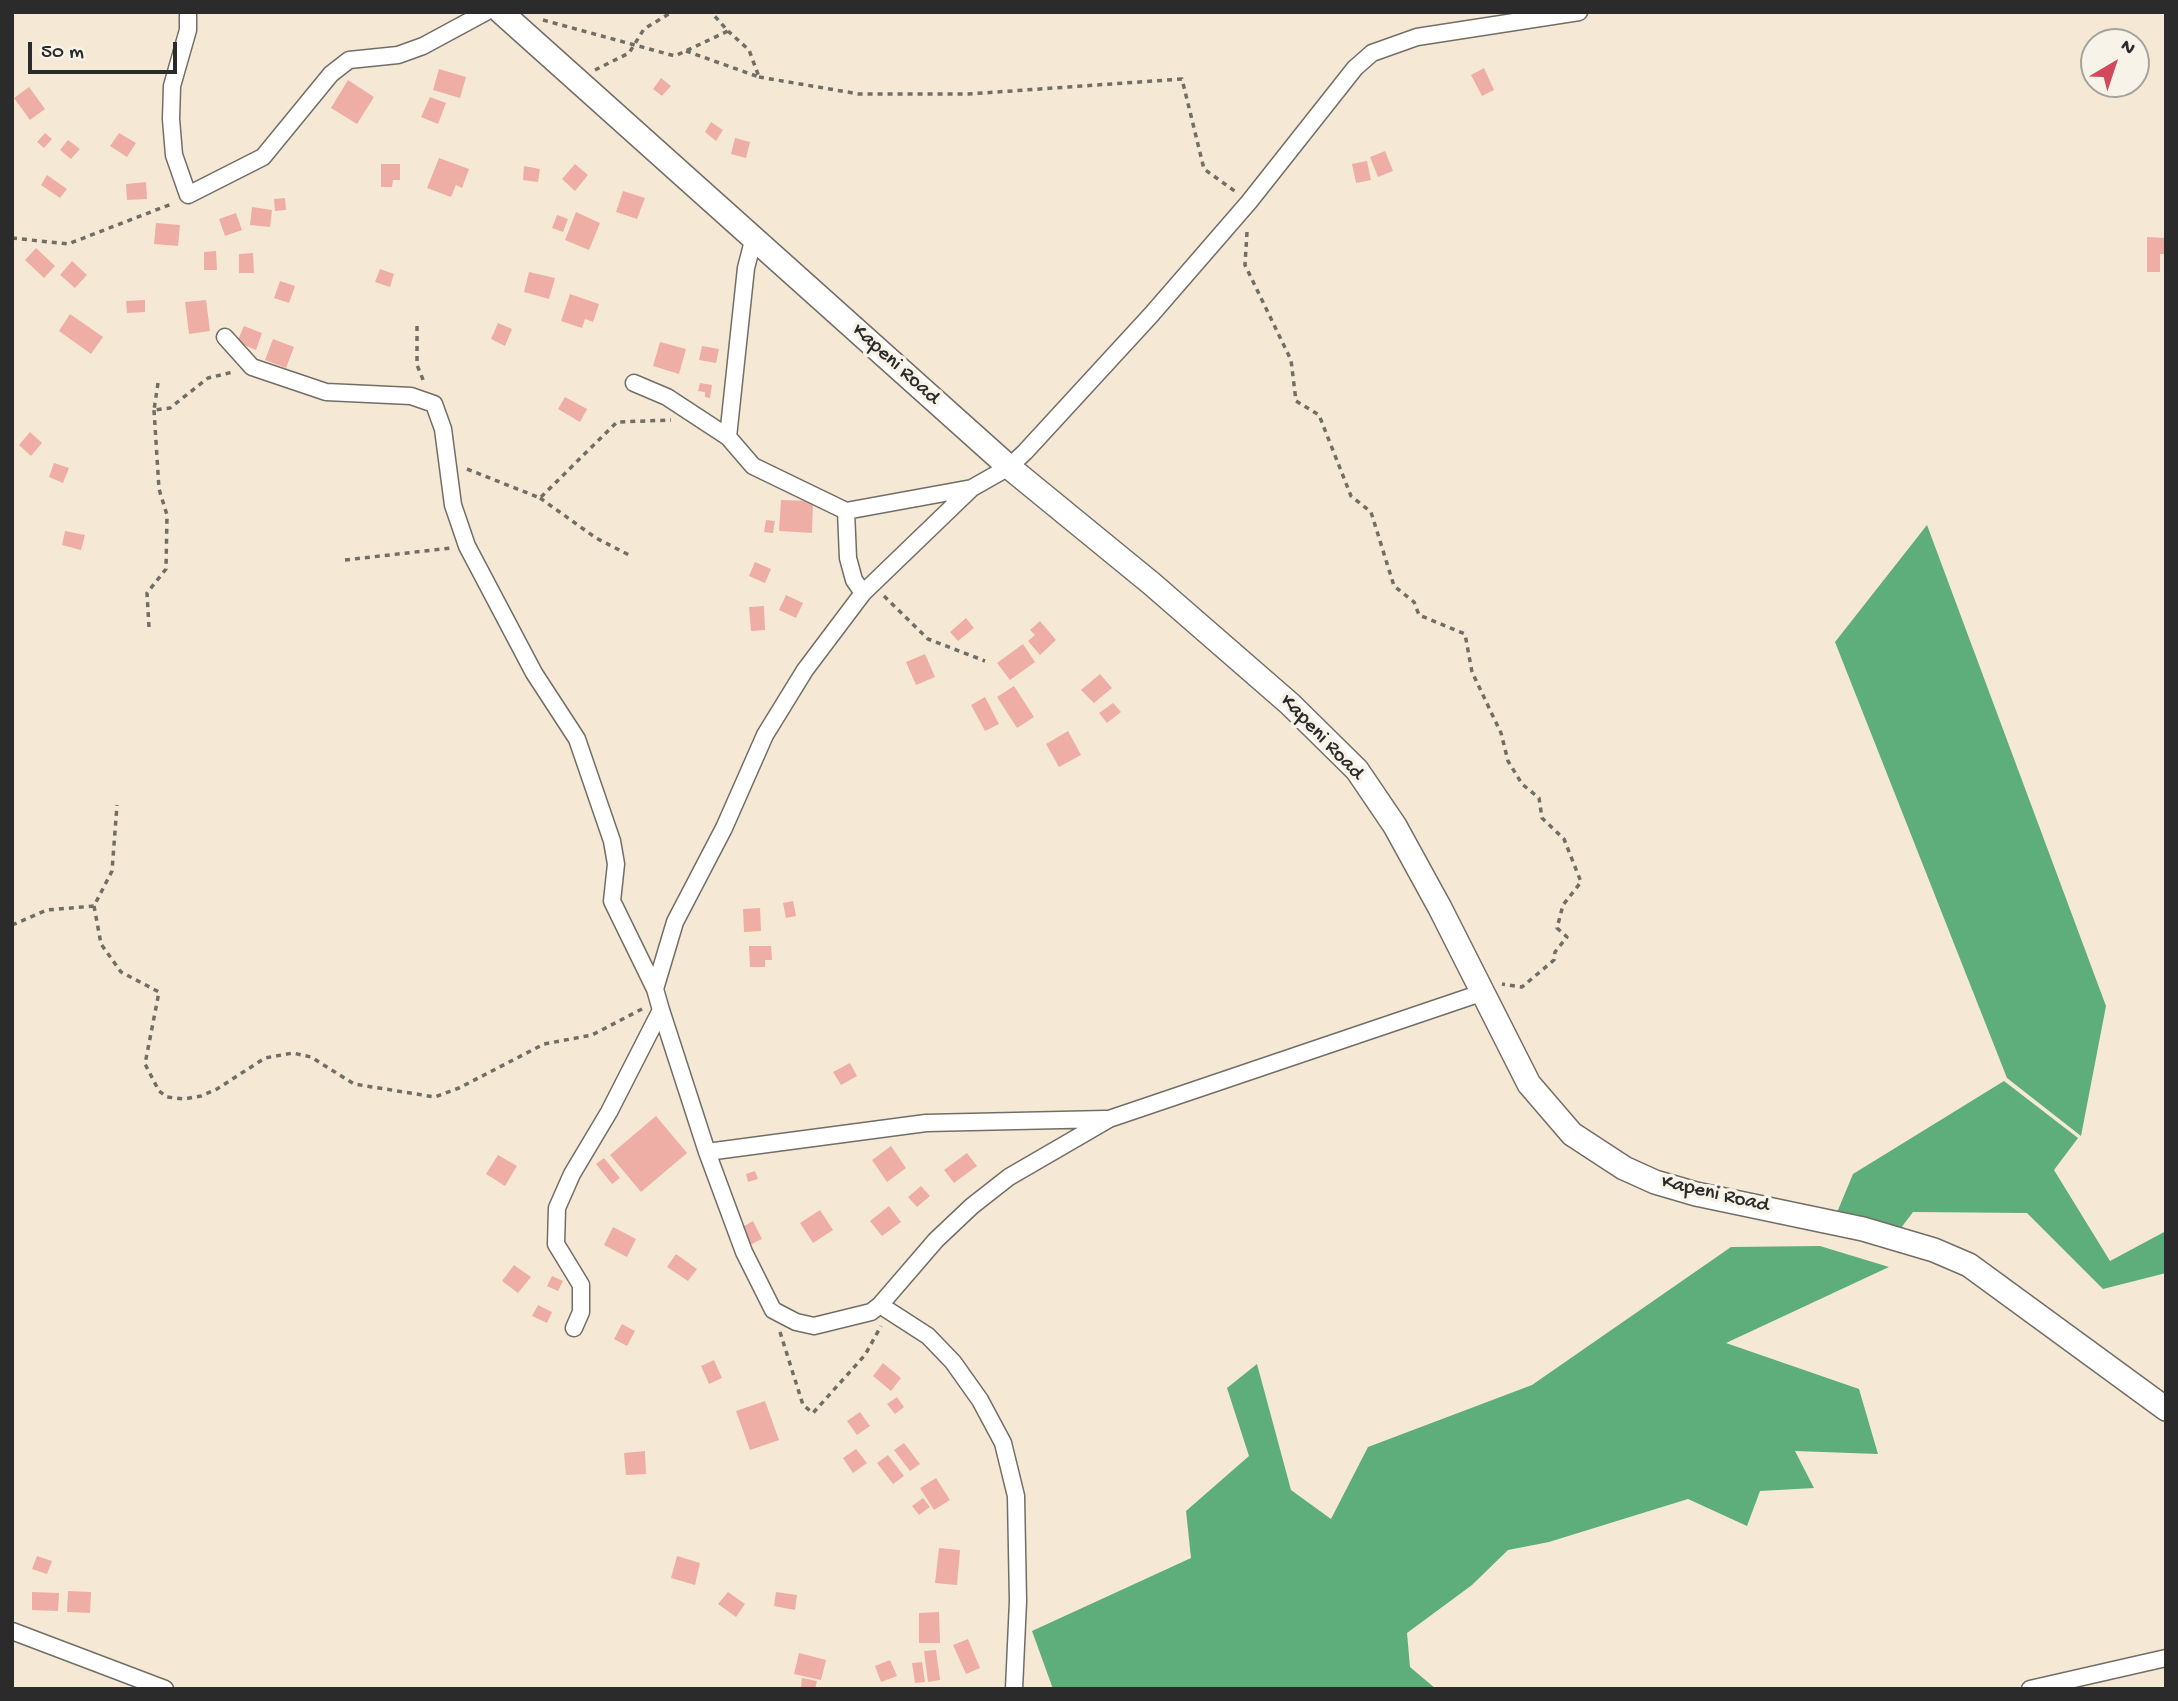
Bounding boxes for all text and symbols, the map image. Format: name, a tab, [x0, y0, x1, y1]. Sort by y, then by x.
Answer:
scale bar	[32, 28, 180, 72]
north arrow	[2080, 28, 2150, 98]
text: N	[2115, 35, 2139, 61]
text: 50 m	[41, 41, 84, 66]
street label: Kapeni Road	[846, 319, 944, 411]
street label: Kapeni Road	[1274, 690, 1368, 786]
street label: Kapeni Road	[1659, 1170, 1771, 1220]

